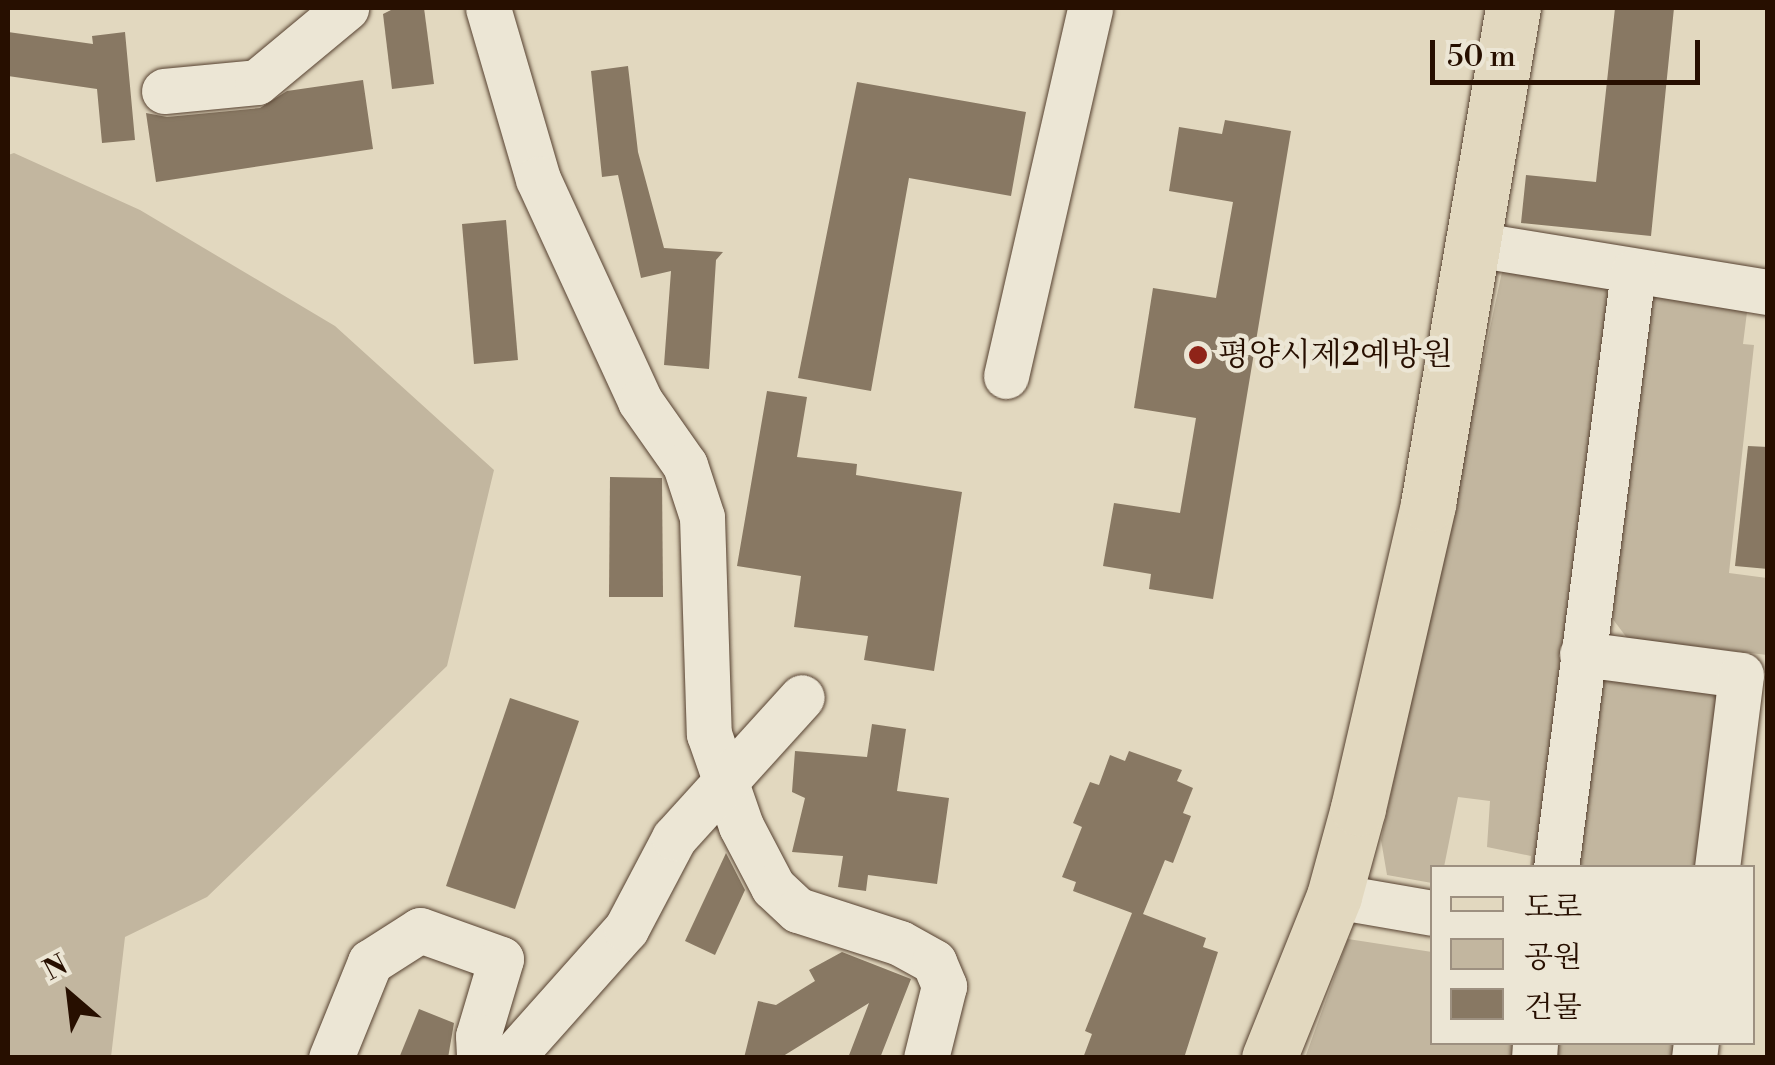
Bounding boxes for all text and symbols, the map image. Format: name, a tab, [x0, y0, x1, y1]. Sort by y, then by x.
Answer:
scale bar	[1435, 20, 1705, 82]
text: 50 m	[1447, 38, 1516, 76]
place label: 평양시제2예방원	[1218, 336, 1453, 374]
marker: 평양시제2예방원	[1187, 344, 1209, 366]
legend	[1430, 865, 1755, 1045]
text: 도로	[1524, 889, 1582, 927]
text: 공원	[1524, 939, 1582, 977]
north arrow	[20, 945, 120, 1045]
text: N	[38, 947, 74, 989]
text: 건물	[1524, 989, 1582, 1027]

